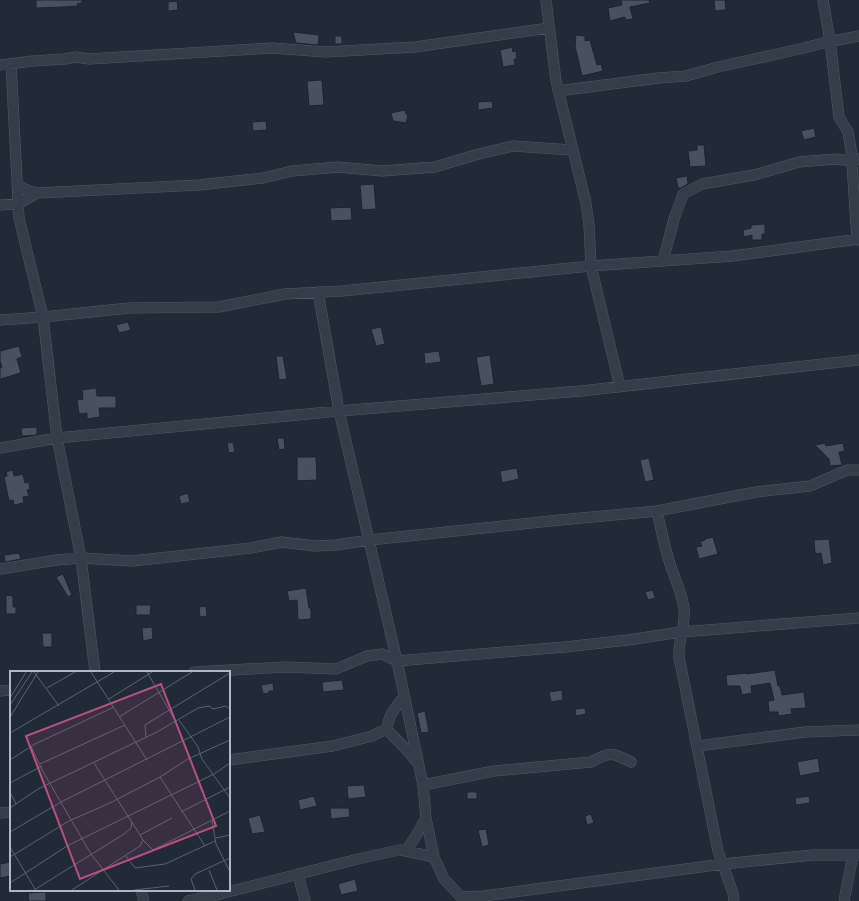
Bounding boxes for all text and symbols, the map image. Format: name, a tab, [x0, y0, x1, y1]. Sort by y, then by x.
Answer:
inset map	[10, 671, 230, 891]

